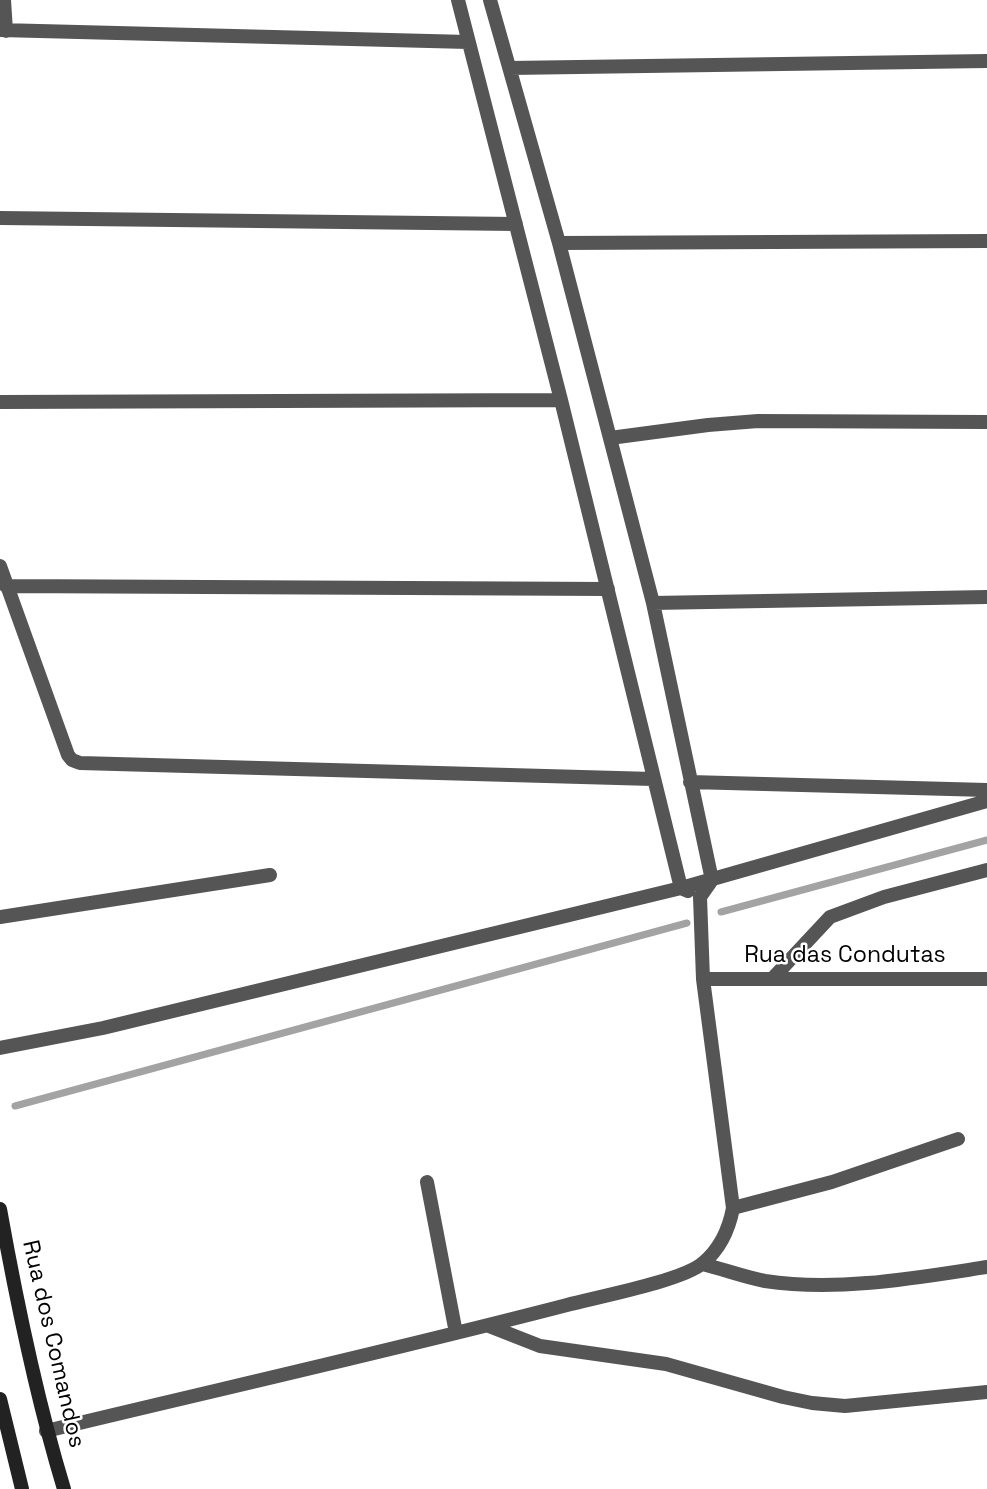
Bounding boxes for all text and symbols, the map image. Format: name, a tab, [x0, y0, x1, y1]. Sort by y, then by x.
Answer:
street label: Rua das Condutas	[744, 942, 946, 970]
street label: Rua dos Comandos	[16, 1238, 90, 1450]

